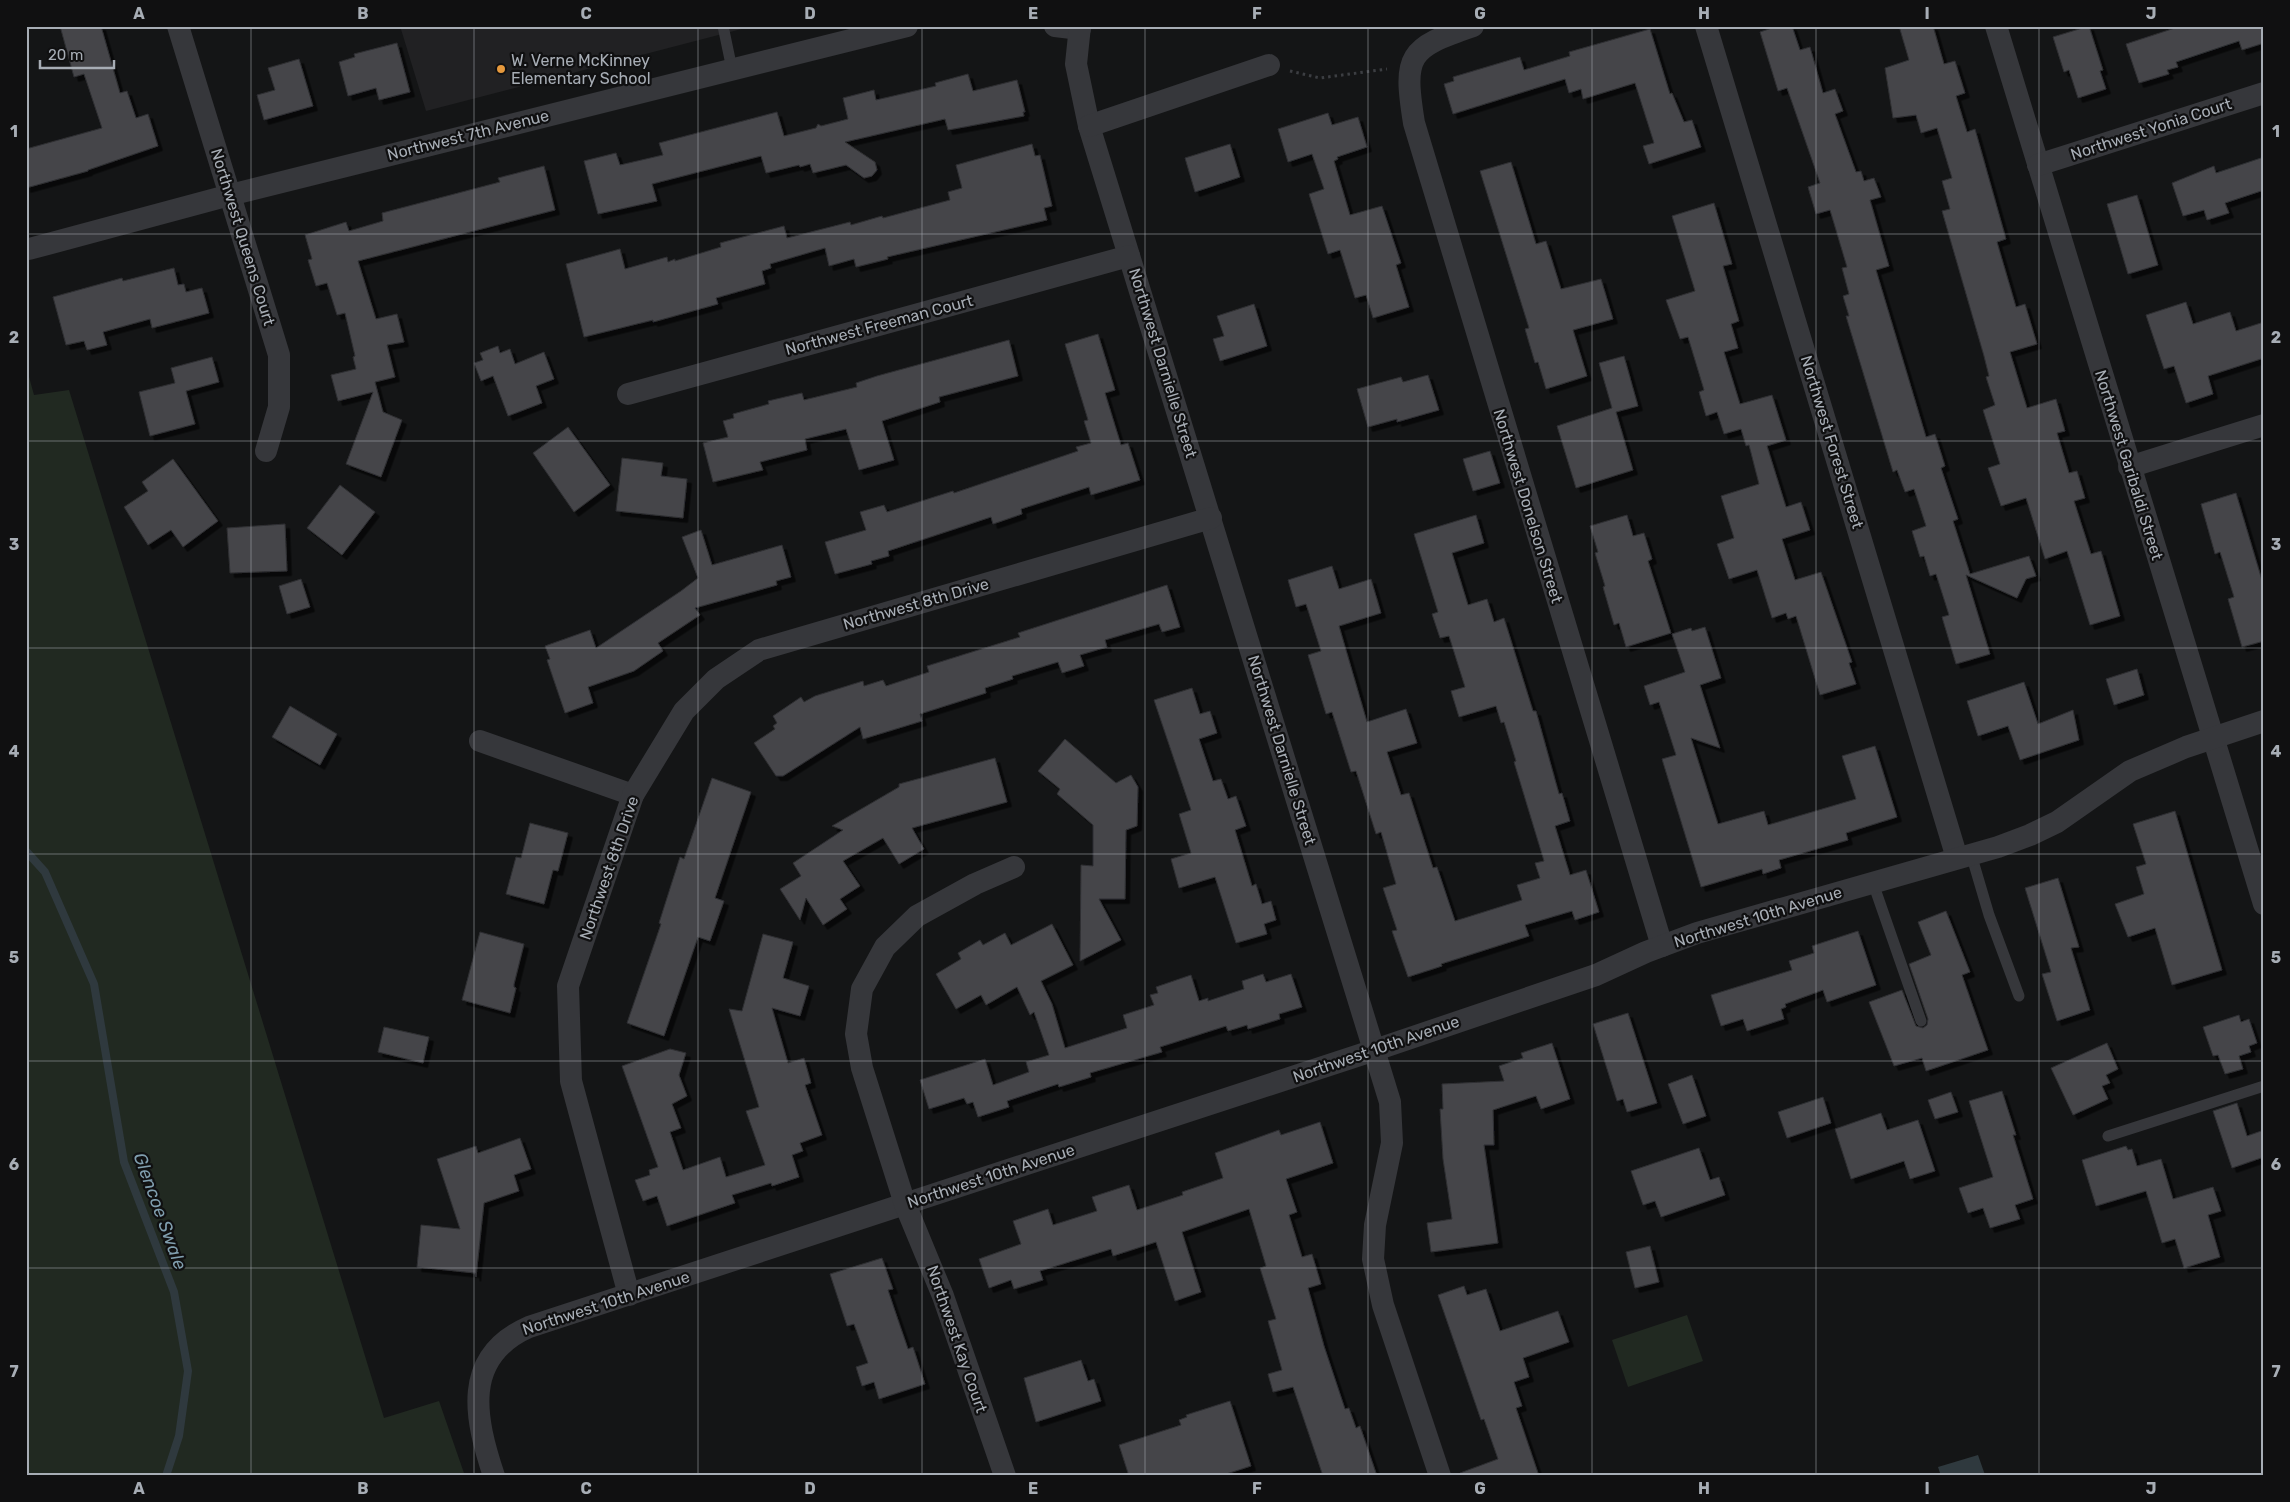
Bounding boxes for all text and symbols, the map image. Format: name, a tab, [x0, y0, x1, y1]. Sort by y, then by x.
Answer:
text: A	[133, 4, 145, 23]
text: B	[357, 4, 369, 23]
text: C	[580, 4, 592, 23]
text: D	[804, 4, 816, 23]
text: E	[1028, 4, 1038, 23]
text: F	[1252, 4, 1262, 23]
text: G	[1474, 4, 1486, 23]
text: H	[1698, 4, 1710, 23]
text: I	[1924, 4, 1930, 23]
text: J	[2146, 4, 2156, 23]
scale bar	[40, 38, 114, 70]
text: 20 m	[48, 46, 83, 64]
place label: W. Verne McKinney Elementary School	[511, 51, 651, 88]
marker: W. Verne McKinney Elementary School	[495, 63, 507, 75]
street label: Northwest Yonia Court	[2068, 94, 2234, 164]
street label: Northwest 7th Avenue	[385, 106, 551, 164]
text: 1	[10, 122, 18, 141]
text: 1	[2272, 122, 2280, 141]
street label: Northwest Queens Court	[207, 146, 279, 328]
street label: Northwest Darnielle Street	[1125, 266, 1201, 460]
street label: Northwest Freeman Court	[783, 291, 975, 359]
text: 2	[9, 328, 19, 347]
text: 2	[2271, 328, 2281, 347]
street label: Northwest Forest Street	[1797, 353, 1867, 531]
street label: Northwest Garibaldi Street	[2091, 368, 2167, 562]
street label: Northwest Donelson Street	[1489, 407, 1567, 605]
text: 3	[9, 535, 19, 554]
text: 3	[2271, 535, 2281, 554]
street label: Northwest 8th Drive	[841, 574, 991, 634]
street label: Northwest Darnielle Street	[1244, 653, 1320, 847]
text: 4	[9, 742, 20, 761]
text: 4	[2271, 742, 2282, 761]
street label: Northwest 8th Drive	[575, 794, 643, 942]
street label: Northwest 10th Avenue	[1672, 882, 1844, 952]
text: 5	[9, 948, 19, 967]
text: 5	[2271, 948, 2281, 967]
street label: Northwest 10th Avenue	[1290, 1012, 1462, 1086]
street label: Northwest 10th Avenue	[905, 1140, 1077, 1212]
water label: Glencoe Swale	[129, 1149, 191, 1273]
text: 6	[9, 1155, 19, 1174]
text: 6	[2271, 1155, 2281, 1174]
street label: Northwest Kay Court	[923, 1263, 991, 1415]
street label: Northwest 10th Avenue	[520, 1267, 692, 1339]
text: 7	[9, 1362, 19, 1381]
text: 7	[2271, 1362, 2281, 1381]
text: A	[133, 1479, 145, 1498]
text: B	[357, 1479, 369, 1498]
text: C	[580, 1479, 592, 1498]
text: D	[804, 1479, 816, 1498]
text: E	[1028, 1479, 1038, 1498]
text: F	[1252, 1479, 1262, 1498]
text: G	[1474, 1479, 1486, 1498]
text: H	[1698, 1479, 1710, 1498]
text: I	[1924, 1479, 1930, 1498]
text: J	[2146, 1479, 2156, 1498]

